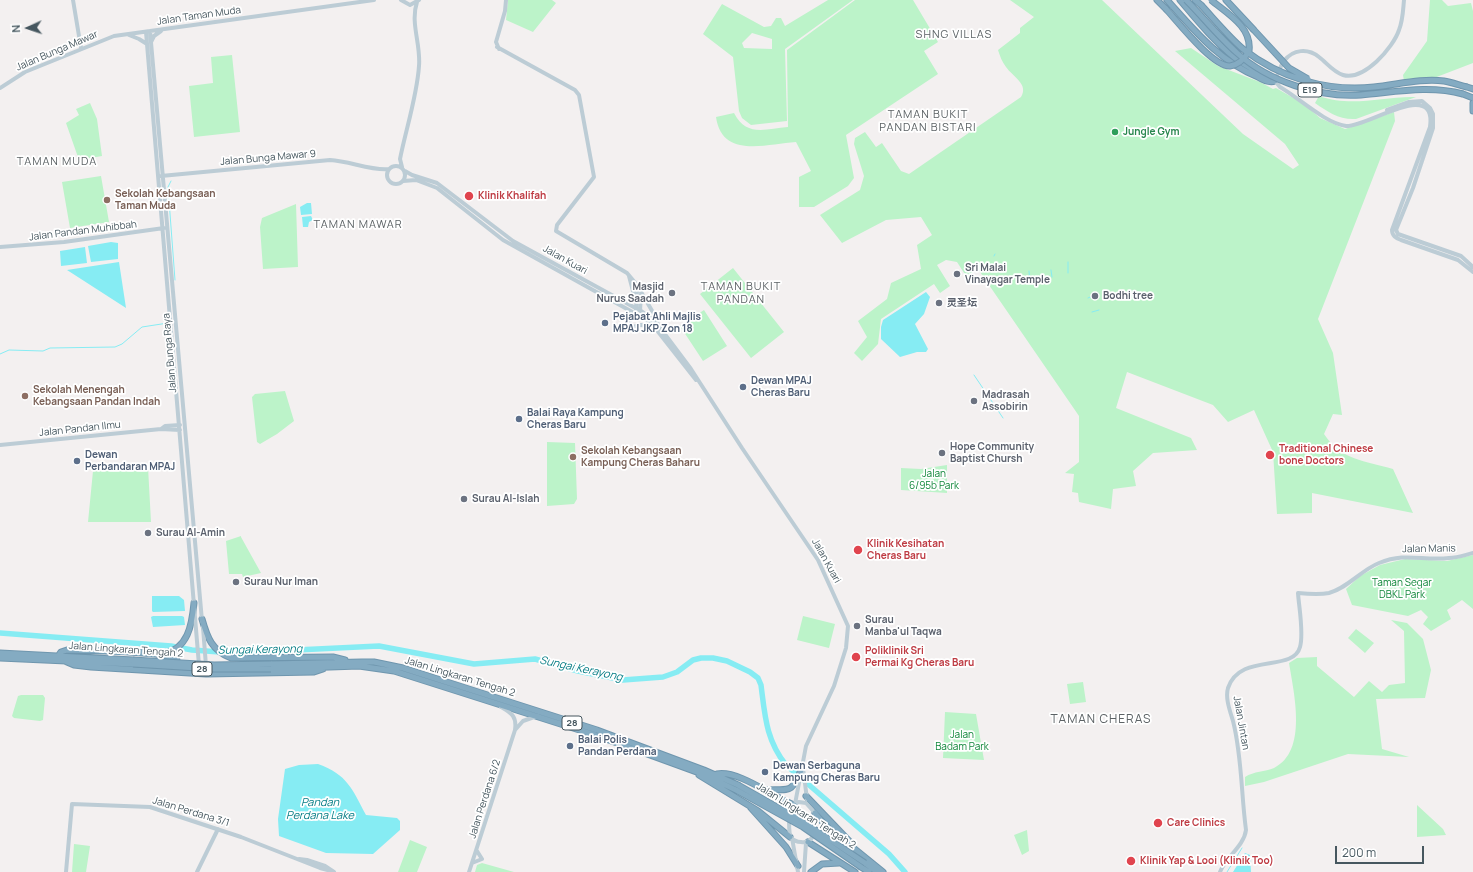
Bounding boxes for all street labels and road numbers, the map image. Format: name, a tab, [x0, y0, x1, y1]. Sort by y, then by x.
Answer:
street label: Jalan Taman Muda	[156, 4, 242, 28]
street label: Jalan Bunga Mawar	[14, 28, 100, 74]
road number: E19	[1298, 83, 1322, 97]
street label: Jalan Bunga Mawar 9	[220, 148, 316, 168]
street label: Jalan Pandan Muhibbah	[28, 218, 138, 244]
street label: Jalan Kuari	[541, 243, 589, 277]
street label: Jalan Bunga Raya	[161, 313, 179, 393]
street label: Jalan Pandan Ilmu	[39, 419, 121, 439]
street label: Jalan Kuari	[809, 537, 843, 585]
street label: Jalan Manis	[1402, 543, 1456, 555]
street label: Jalan Lingkaran Tengah 2	[68, 640, 184, 660]
street label: Jalan Lingkaran Tengah 2	[403, 655, 517, 699]
road number: 28	[192, 662, 212, 676]
street label: Jalan Jintan	[1230, 695, 1252, 751]
road number: 28	[562, 716, 582, 730]
street label: Jalan Perdana 6/2	[467, 758, 503, 840]
street label: Jalan Lingkaran Tengah 2	[754, 781, 858, 851]
street label: Jalan Perdana 3/1	[151, 795, 231, 829]

